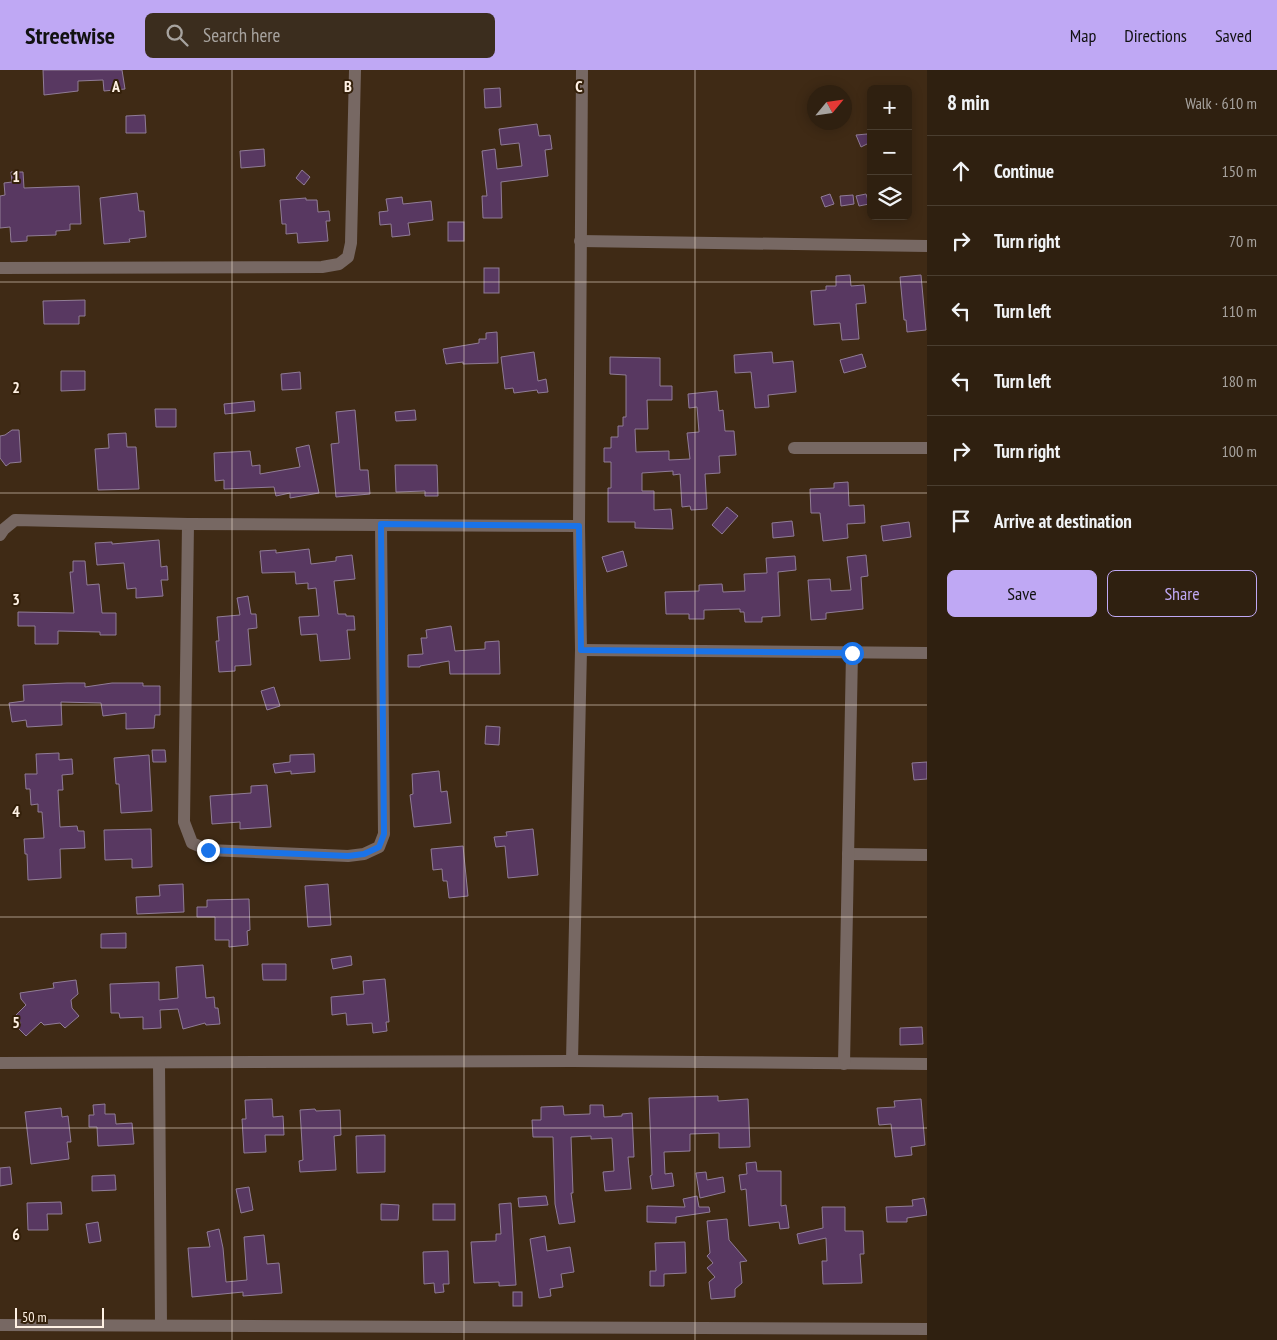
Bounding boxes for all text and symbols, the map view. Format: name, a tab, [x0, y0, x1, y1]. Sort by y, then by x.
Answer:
search box	[145, 13, 495, 58]
text: Streetwise	[25, 20, 115, 51]
icon: search	[163, 21, 191, 49]
text: Search here	[203, 23, 280, 47]
text: Map	[1070, 24, 1096, 47]
text: Directions	[1124, 24, 1187, 47]
text: Saved	[1215, 24, 1252, 47]
text: A	[111, 76, 121, 96]
text: B	[344, 76, 352, 96]
text: C	[575, 76, 583, 96]
north arrow	[807, 85, 852, 130]
map controls	[867, 85, 912, 220]
button: +	[867, 85, 912, 130]
text: 8 min	[947, 89, 989, 116]
text: Walk · 610 m	[1185, 93, 1257, 113]
button: −	[867, 130, 912, 175]
icon: ahead	[947, 157, 975, 185]
text: Continue	[994, 159, 1054, 183]
text: 150 m	[1222, 161, 1257, 181]
text: 1	[12, 166, 20, 186]
button: layers	[867, 175, 912, 220]
icon: right	[947, 227, 975, 255]
text: Turn right	[994, 229, 1060, 253]
text: 70 m	[1229, 231, 1257, 251]
icon: left	[947, 297, 975, 325]
text: Turn left	[994, 299, 1051, 323]
text: 110 m	[1222, 301, 1257, 321]
icon: left	[947, 367, 975, 395]
text: Turn left	[994, 369, 1051, 393]
text: 180 m	[1222, 371, 1257, 391]
text: 2	[12, 377, 20, 397]
icon: right	[947, 437, 975, 465]
text: Turn right	[994, 439, 1060, 463]
text: 100 m	[1222, 441, 1257, 461]
icon: arrive	[947, 507, 975, 535]
text: Arrive at destination	[994, 509, 1132, 533]
button: Save	[947, 570, 1097, 617]
button: Share	[1107, 570, 1257, 617]
text: 3	[12, 589, 20, 609]
route start	[841, 642, 864, 665]
text: 4	[12, 801, 20, 821]
route end	[197, 839, 220, 862]
text: 5	[12, 1012, 20, 1032]
text: 6	[12, 1224, 20, 1244]
scale bar	[15, 1305, 104, 1328]
text: 50 m	[22, 1308, 47, 1326]

